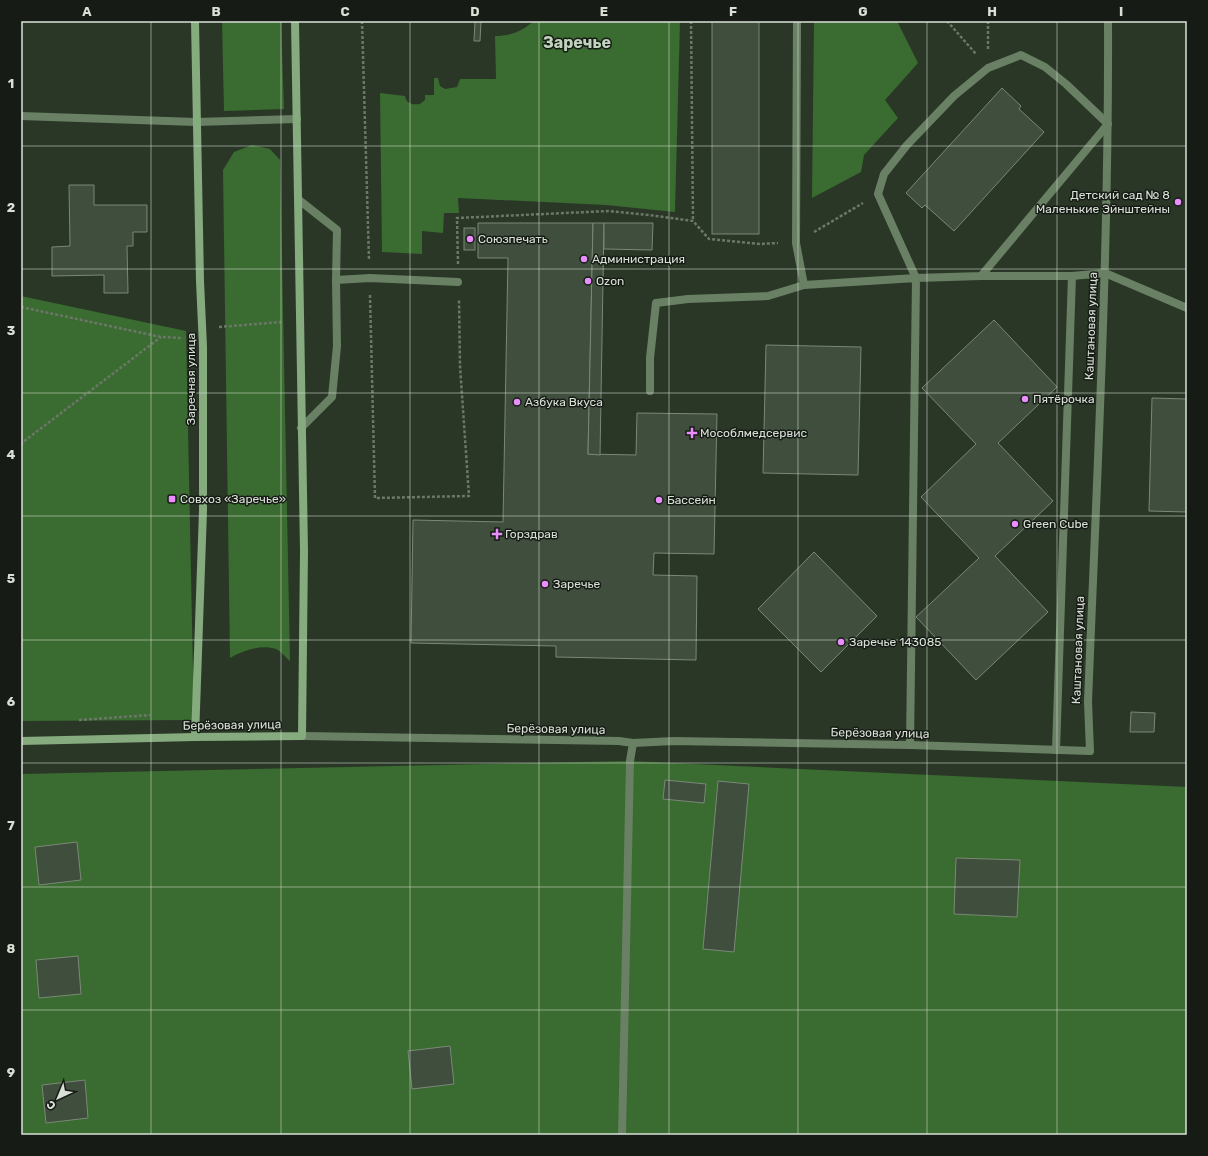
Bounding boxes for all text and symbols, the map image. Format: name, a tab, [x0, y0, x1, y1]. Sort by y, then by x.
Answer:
text: A	[82, 4, 92, 19]
text: B	[211, 4, 221, 19]
text: C	[340, 4, 350, 19]
text: D	[470, 4, 480, 19]
text: E	[600, 4, 608, 19]
text: F	[729, 4, 737, 19]
text: G	[858, 4, 868, 19]
text: H	[987, 4, 997, 19]
text: I	[1119, 4, 1123, 19]
district label: Заречье	[543, 33, 611, 52]
text: 1	[8, 76, 14, 91]
place label: Детский сад № 8 Маленькие Эйнштейны	[1036, 188, 1170, 216]
marker: Детский сад № 8 Маленькие Эйнштейны	[1173, 197, 1183, 207]
text: 2	[7, 200, 15, 215]
place label: Союзпечать	[478, 232, 548, 246]
marker: Союзпечать	[465, 234, 475, 244]
place label: Администрация	[592, 252, 685, 266]
marker: Администрация	[579, 254, 589, 264]
street label: Каштановая улица	[1082, 272, 1100, 380]
place label: Ozon	[596, 274, 624, 288]
marker: Ozon	[583, 276, 593, 286]
text: 3	[7, 323, 16, 338]
street label: Заречная улица	[184, 333, 198, 425]
place label: Пятёрочка	[1033, 392, 1095, 406]
marker: Пятёрочка	[1020, 394, 1030, 404]
place label: Азбука Вкуса	[525, 395, 603, 409]
marker: Азбука Вкуса	[512, 397, 522, 407]
place label: Мособлмедсервис	[700, 426, 808, 440]
marker: Мособлмедсервис	[687, 428, 697, 438]
text: 4	[7, 447, 16, 462]
place label: Совхоз «Заречье»	[180, 492, 286, 506]
place label: Бассейн	[667, 493, 716, 507]
marker: Совхоз «Заречье»	[167, 494, 177, 504]
marker: Бассейн	[654, 495, 664, 505]
place label: Green Cube	[1023, 517, 1089, 531]
marker: Green Cube	[1010, 519, 1020, 529]
place label: Горздрав	[505, 527, 558, 541]
marker: Горздрав	[492, 529, 502, 539]
text: 5	[7, 571, 15, 586]
place label: Заречье	[553, 577, 601, 591]
marker: Заречье	[540, 579, 550, 589]
street label: Каштановая улица	[1069, 596, 1087, 704]
place label: Заречье 143085	[849, 635, 941, 649]
marker: Заречье 143085	[836, 637, 846, 647]
text: 6	[7, 694, 16, 709]
street label: Берёзовая улица	[183, 717, 281, 733]
street label: Берёзовая улица	[507, 721, 605, 737]
street label: Берёзовая улица	[831, 725, 929, 741]
text: 7	[7, 818, 15, 833]
text: 8	[7, 941, 16, 956]
text: 9	[7, 1065, 15, 1080]
north arrow	[38, 1078, 78, 1118]
text: С	[44, 1097, 59, 1112]

